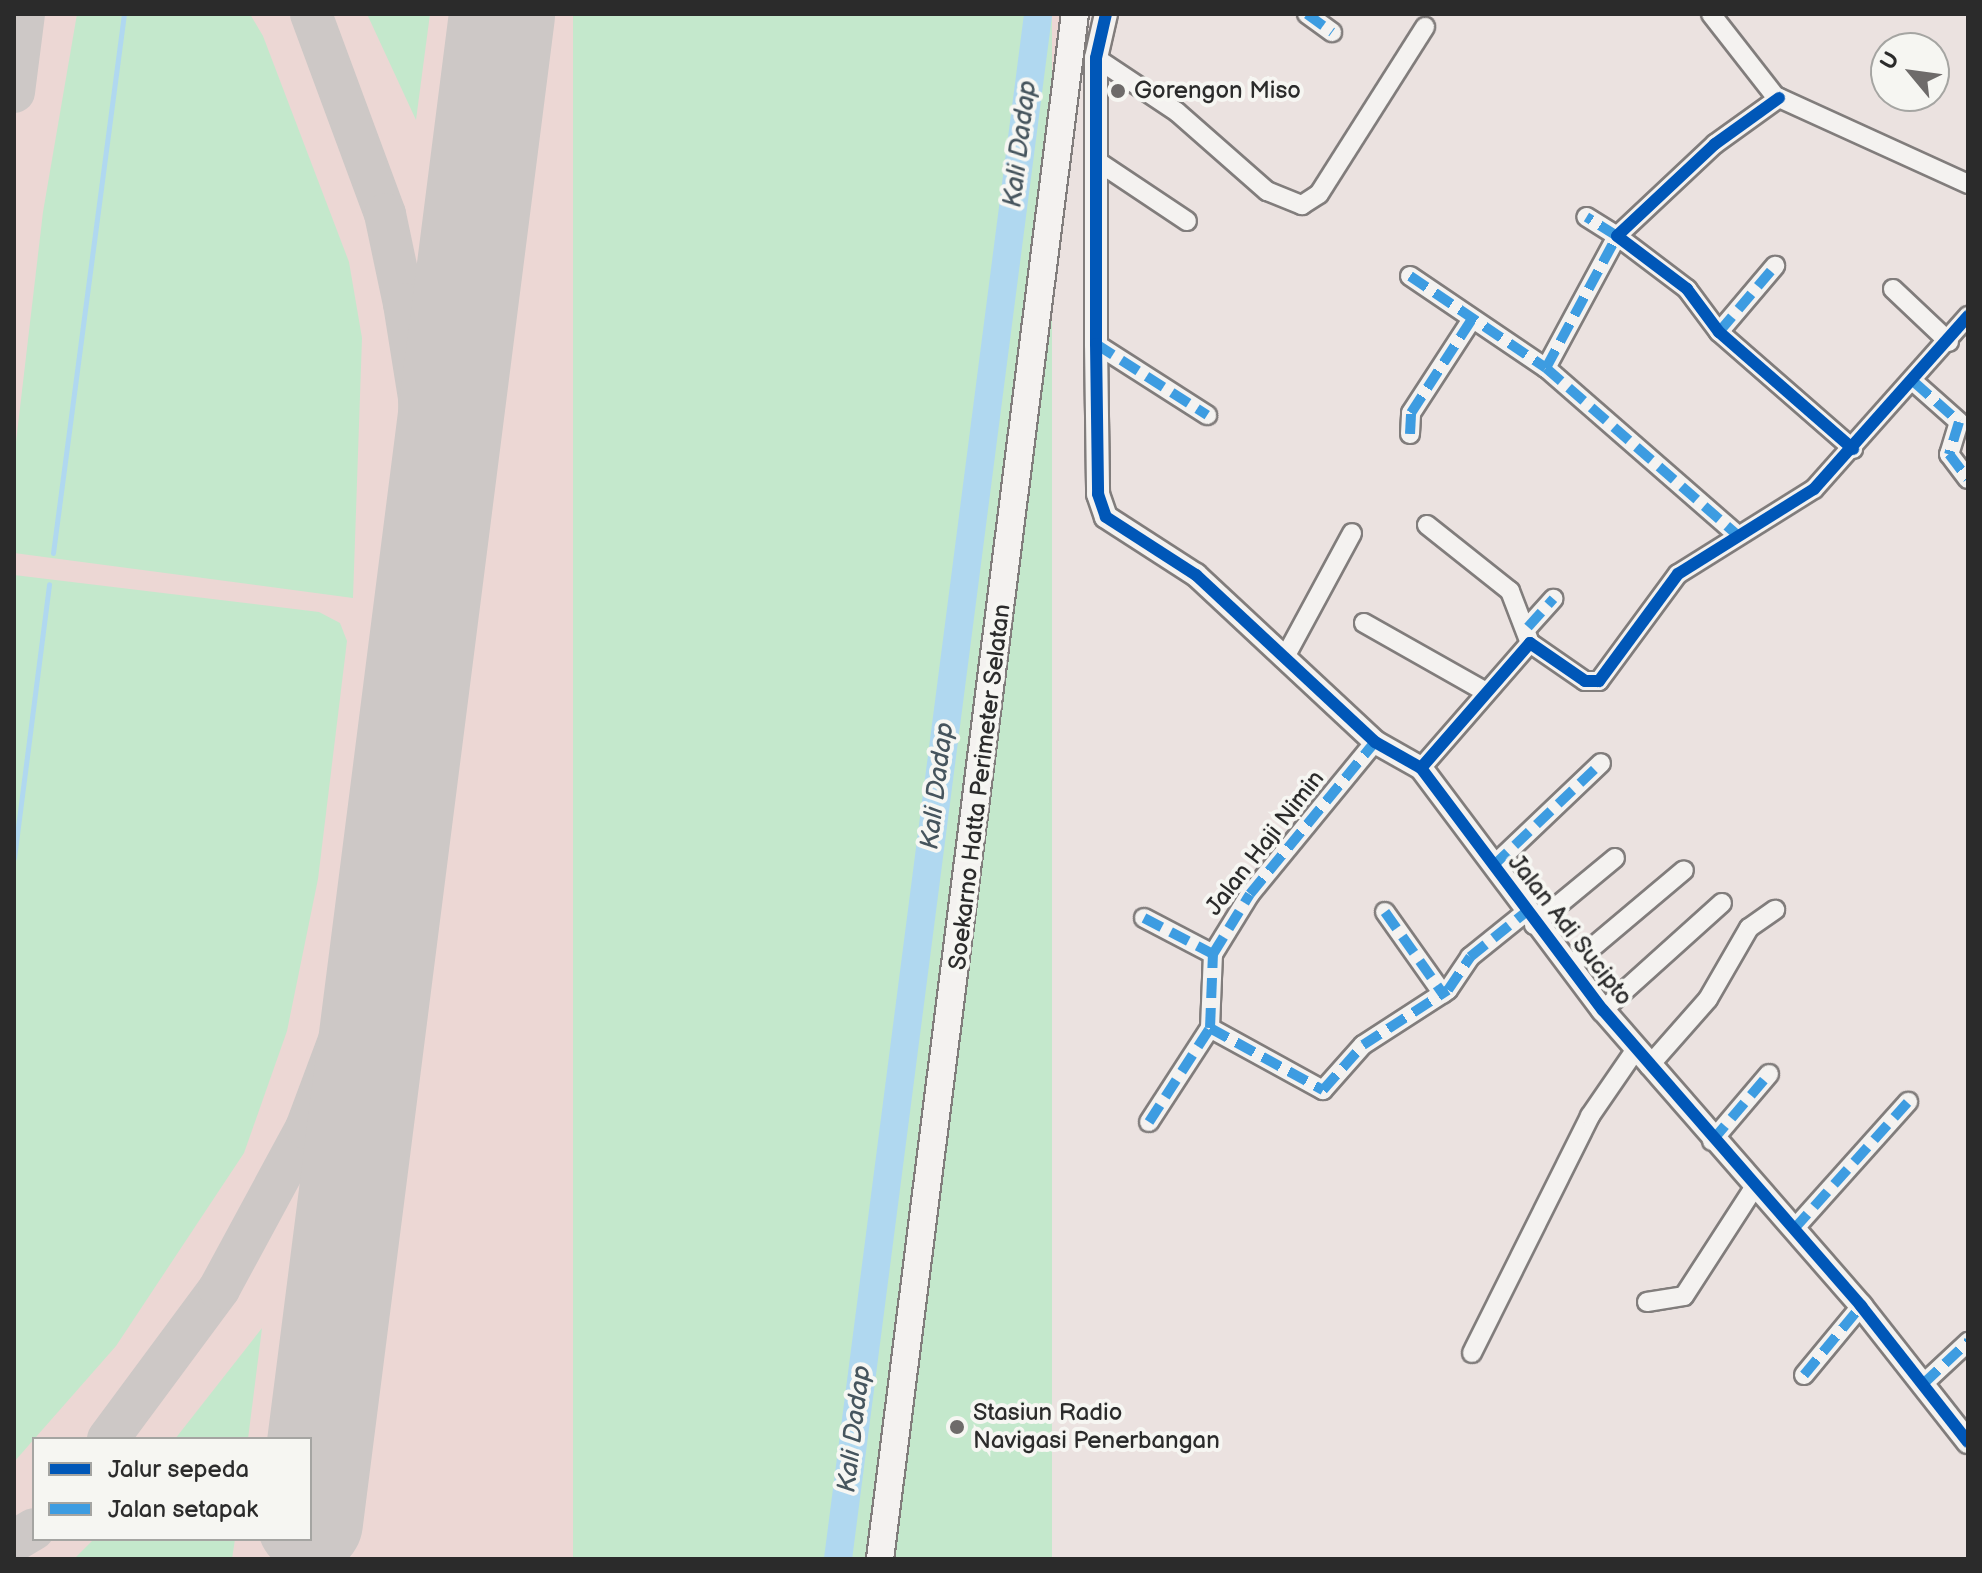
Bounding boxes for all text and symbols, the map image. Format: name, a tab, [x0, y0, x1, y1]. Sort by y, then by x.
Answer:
north arrow	[1870, 32, 1950, 112]
text: U	[1875, 48, 1906, 74]
place label: Gorengon Miso	[1134, 77, 1301, 105]
water label: Kali Dadap	[998, 79, 1044, 209]
marker: Gorengon Miso	[1109, 82, 1127, 100]
street label: Soekarno Hatta Perimeter Selatan	[943, 602, 1017, 972]
water label: Kali Dadap	[915, 721, 961, 851]
street label: Jalan Haji Nimin	[1199, 765, 1331, 921]
street label: Jalan Adi Sucipto	[1502, 848, 1638, 1012]
water label: Kali Dadap	[832, 1364, 878, 1494]
place label: Stasiun Radio Navigasi Penerbangan	[973, 1399, 1220, 1455]
marker: Stasiun Radio Navigasi Penerbangan	[948, 1418, 966, 1436]
legend	[32, 1437, 312, 1541]
text: Jalur sepeda	[108, 1455, 249, 1484]
text: Jalan setapak	[108, 1495, 258, 1524]

